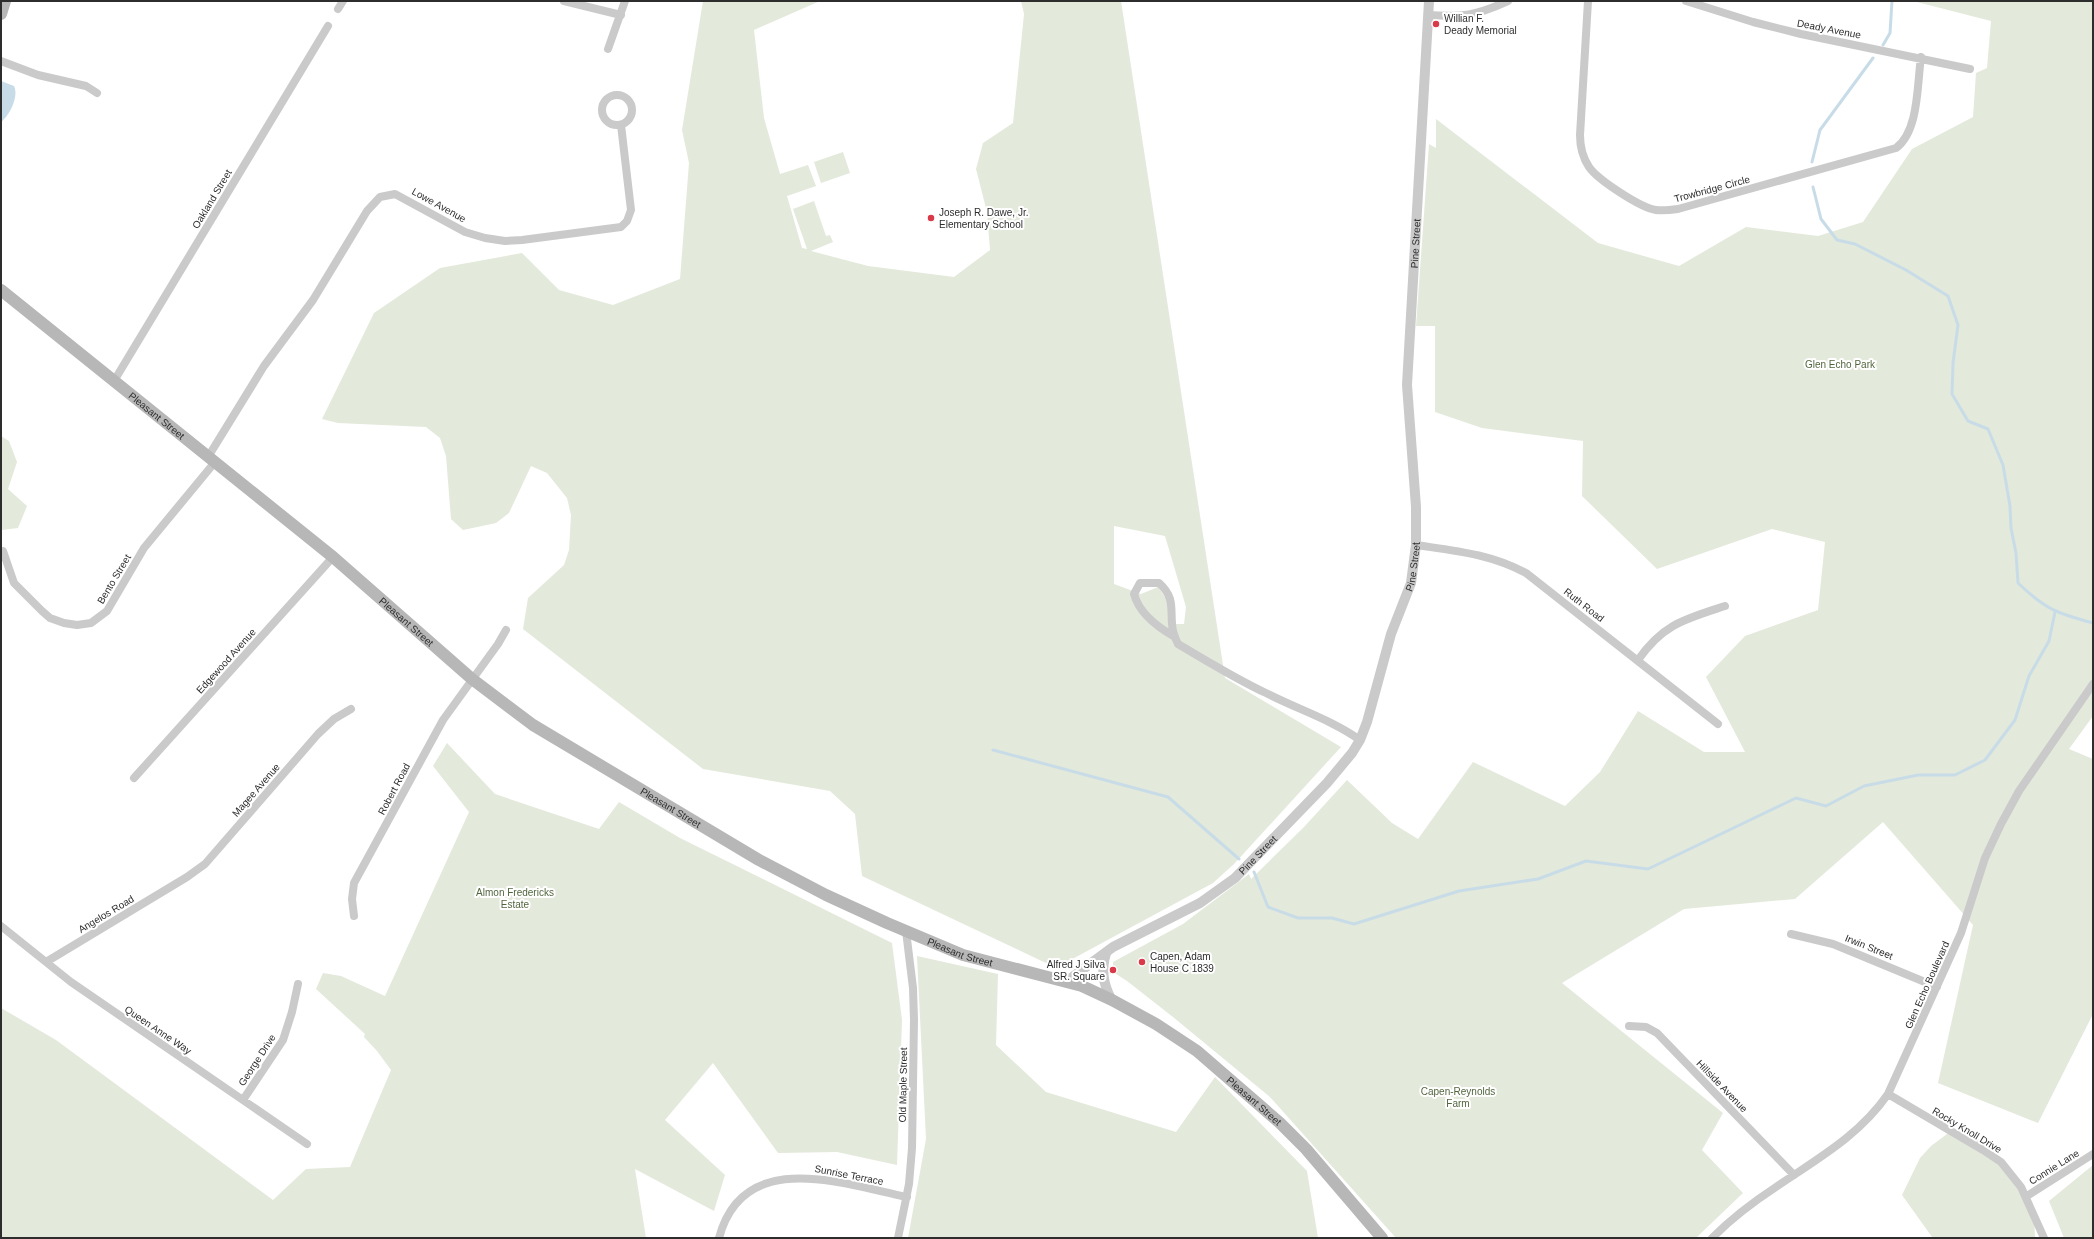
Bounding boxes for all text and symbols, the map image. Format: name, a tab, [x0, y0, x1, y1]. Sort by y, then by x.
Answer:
place label: Willian F. Deady Memorial	[1444, 13, 1517, 36]
street label: Deady Avenue	[1796, 17, 1862, 41]
marker: Willian F. Deady Memorial	[1431, 19, 1441, 29]
street label: Oakland Street	[190, 167, 234, 230]
street label: Trowbridge Circle	[1673, 173, 1752, 204]
street label: Lowe Avenue	[410, 186, 468, 225]
place label: Joseph R. Dawe, Jr. Elementary School	[939, 207, 1028, 230]
marker: Joseph R. Dawe, Jr. Elementary School	[926, 213, 936, 223]
street label: Pine Street	[1408, 218, 1422, 268]
park label: Glen Echo Park	[1805, 359, 1876, 370]
street label: Pleasant Street	[127, 390, 187, 441]
street label: Pine Street	[1403, 542, 1422, 593]
street label: Bento Street	[95, 552, 133, 606]
street label: Ruth Road	[1562, 586, 1606, 624]
street label: Pleasant Street	[377, 595, 436, 648]
street label: Edgewood Avenue	[194, 626, 258, 696]
street label: Magee Avenue	[230, 761, 282, 819]
street label: Robert Road	[376, 761, 412, 817]
street label: Pleasant Street	[639, 785, 703, 830]
street label: Pine Street	[1236, 833, 1279, 876]
park label: Almon Fredericks Estate	[476, 887, 554, 910]
street label: Angelos Road	[76, 893, 136, 935]
street label: Irwin Street	[1843, 932, 1895, 962]
street label: Pleasant Street	[926, 935, 994, 968]
street label: Glen Echo Boulevard	[1903, 940, 1951, 1030]
place label: Capen, Adam House C 1839	[1150, 951, 1214, 974]
marker: Capen, Adam House C 1839	[1137, 957, 1147, 967]
place label: Alfred J Silva SR. Square	[1047, 959, 1105, 982]
marker: Alfred J Silva SR. Square	[1108, 965, 1118, 975]
street label: Queen Anne Way	[123, 1004, 193, 1056]
street label: George Drive	[236, 1032, 278, 1088]
street label: Old Maple Street	[897, 1047, 909, 1123]
street label: Hillside Avenue	[1694, 1058, 1750, 1115]
street label: Pleasant Street	[1225, 1074, 1284, 1127]
park label: Capen-Reynolds Farm	[1421, 1086, 1495, 1109]
street label: Rocky Knoll Drive	[1930, 1105, 2004, 1155]
street label: Connie Lane	[2027, 1147, 2081, 1187]
street label: Sunrise Terrace	[814, 1163, 885, 1187]

